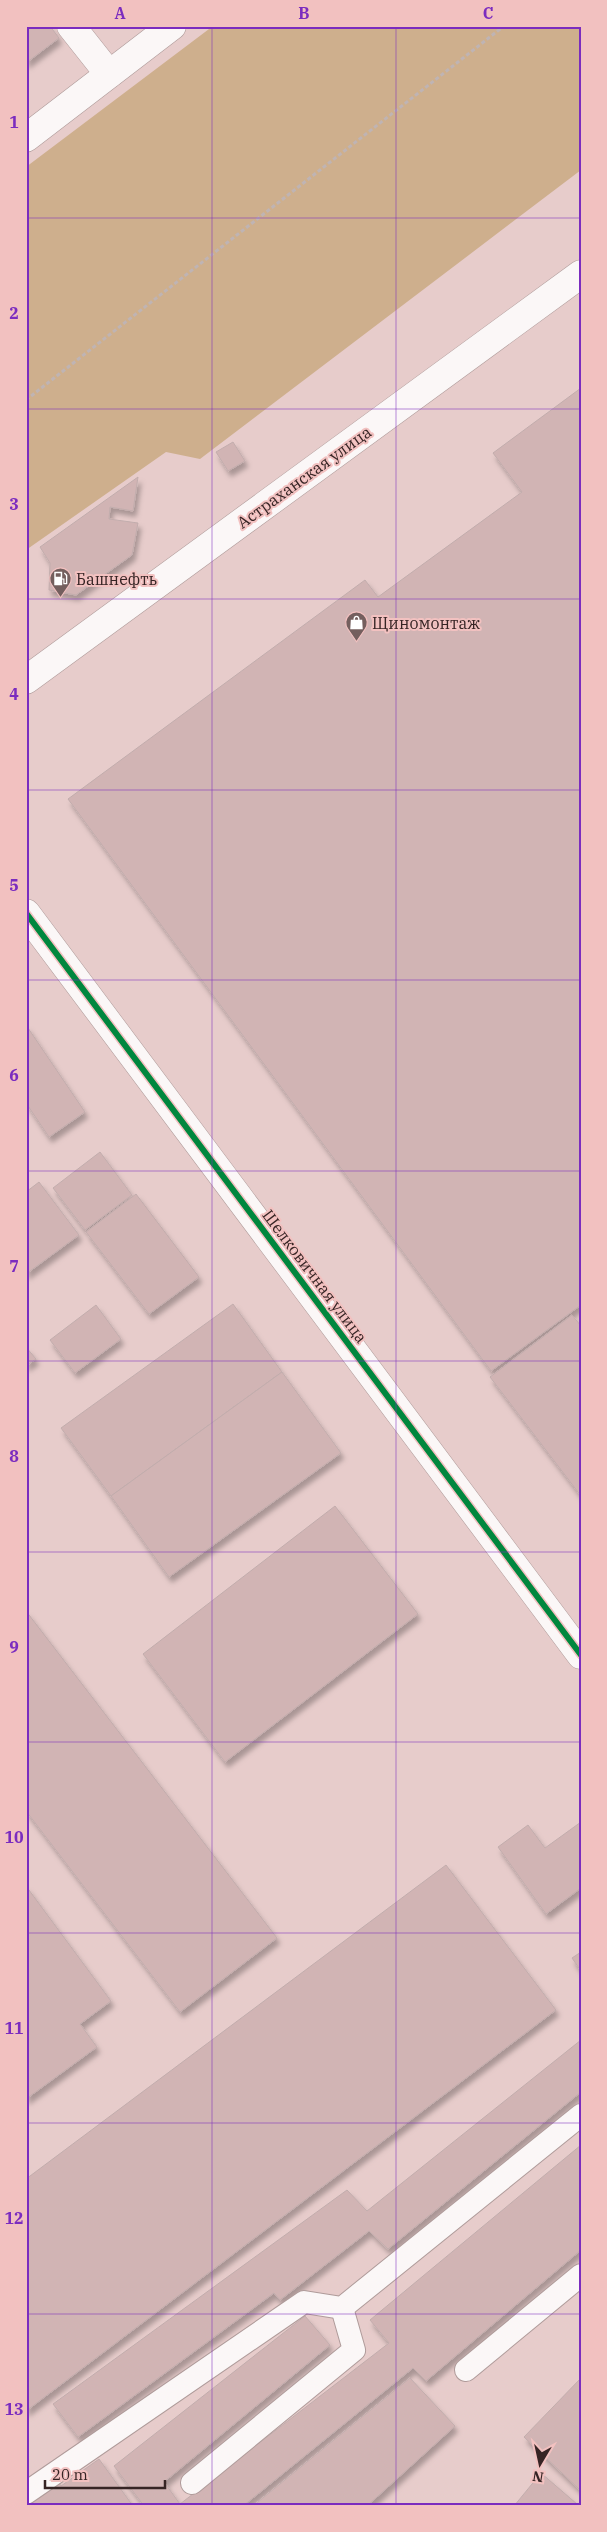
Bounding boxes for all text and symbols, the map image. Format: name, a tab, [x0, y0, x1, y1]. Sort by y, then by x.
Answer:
text: A	[114, 3, 126, 23]
text: B	[298, 3, 310, 23]
text: C	[483, 3, 493, 23]
text: 1	[9, 112, 19, 132]
text: 2	[9, 303, 19, 323]
street label: Астраханская улица	[233, 421, 375, 532]
text: 3	[9, 494, 19, 514]
fuel station icon: Башнефть	[48, 567, 72, 598]
place label: Башнефть	[76, 569, 157, 589]
shop icon: Щиномонтаж	[344, 611, 368, 642]
place label: Щиномонтаж	[372, 613, 480, 633]
text: 4	[9, 684, 19, 704]
text: 5	[9, 875, 19, 895]
text: 6	[9, 1065, 19, 1085]
street label: Шелковичная улица	[258, 1205, 372, 1347]
text: 7	[9, 1256, 19, 1276]
text: 8	[9, 1446, 19, 1466]
text: 9	[9, 1637, 19, 1657]
text: 10	[4, 1827, 24, 1847]
text: 11	[4, 2018, 24, 2038]
text: 12	[4, 2208, 24, 2228]
text: 13	[4, 2399, 24, 2419]
north arrow	[514, 2440, 564, 2490]
scale bar	[45, 2457, 165, 2489]
text: 20 m	[52, 2465, 88, 2484]
text: N	[531, 2467, 545, 2487]

